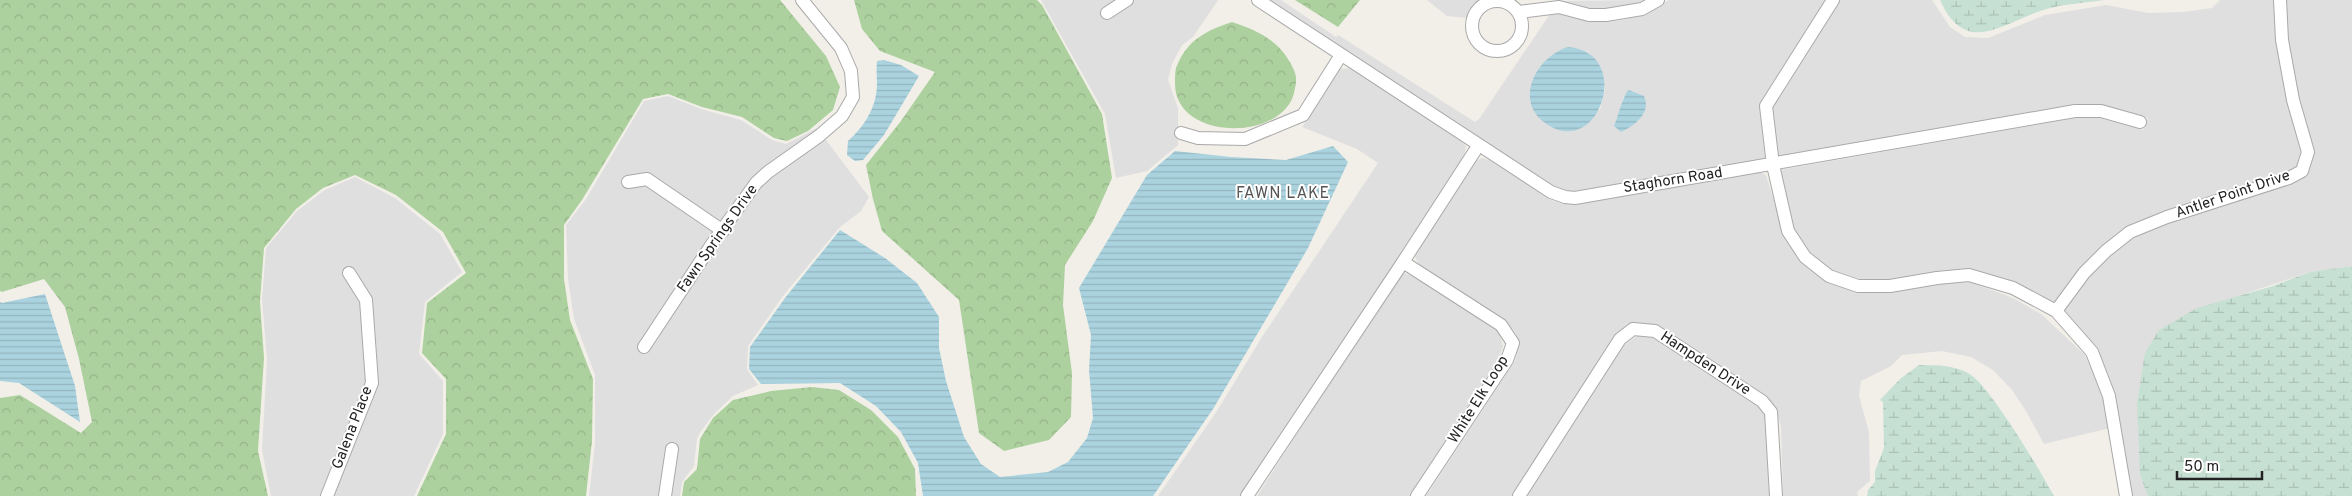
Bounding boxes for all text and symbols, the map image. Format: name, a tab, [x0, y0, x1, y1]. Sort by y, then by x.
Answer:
street label: Staghorn Road	[1622, 164, 1724, 198]
street label: Antler Point Drive	[2173, 166, 2293, 224]
street label: Fawn Springs Drive	[674, 181, 762, 297]
district label: FAWN LAKE	[1236, 184, 1330, 204]
street label: Hampden Drive	[1656, 328, 1754, 400]
street label: White Elk Loop	[1444, 353, 1514, 447]
street label: Galena Place	[328, 384, 378, 472]
scale bar	[2177, 448, 2262, 480]
text: 50 m	[2184, 458, 2219, 477]

